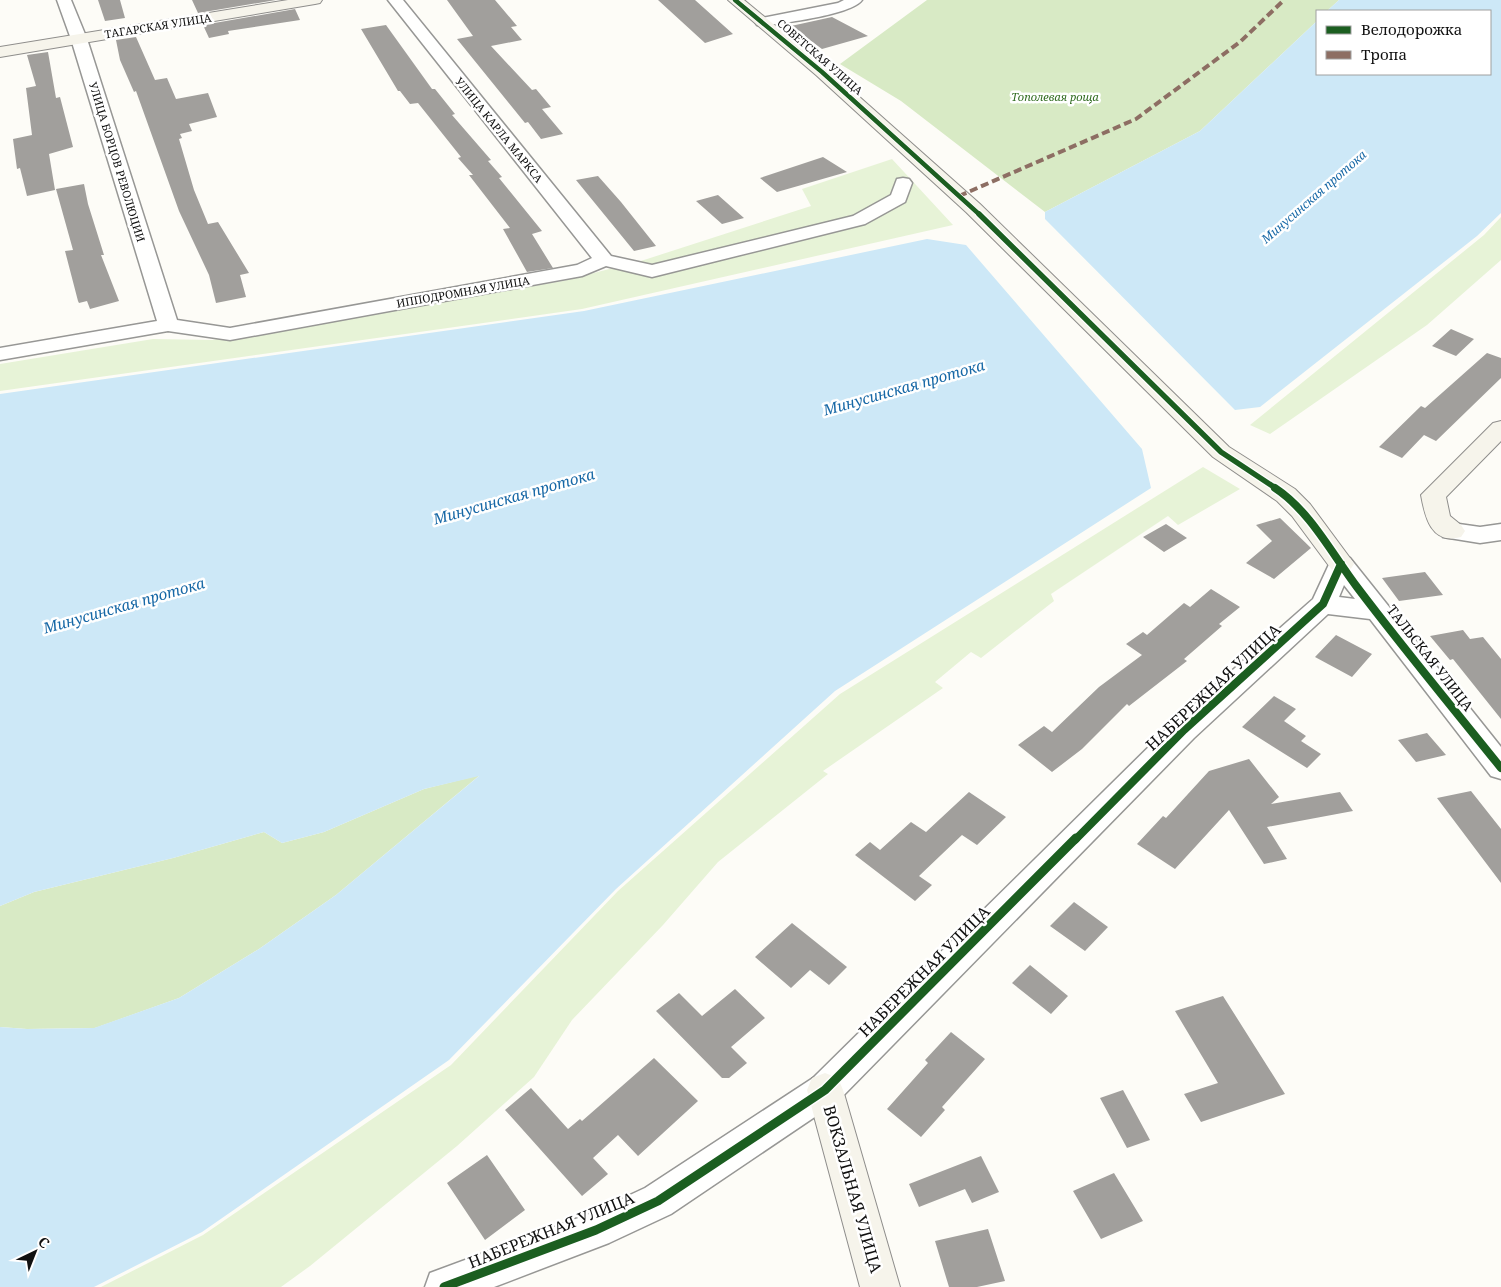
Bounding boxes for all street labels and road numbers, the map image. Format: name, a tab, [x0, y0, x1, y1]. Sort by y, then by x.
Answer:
street label: ТАГАРСКАЯ УЛИЦА	[103, 10, 213, 41]
street label: СОВЕТСКАЯ УЛИЦА	[774, 15, 866, 98]
street label: УЛИЦА КАРЛА МАРКСА	[452, 74, 547, 186]
street label: УЛИЦА БОРЦОВ РЕВОЛЮЦИИ	[86, 80, 149, 244]
street label: ИППОДРОМНАЯ УЛИЦА	[395, 272, 531, 311]
street label: ТАЛЬСКАЯ УЛИЦА	[1383, 601, 1478, 715]
street label: НАБЕРЕЖНАЯ УЛИЦА	[1141, 618, 1286, 755]
street label: НАБЕРЕЖНАЯ УЛИЦА	[854, 900, 995, 1041]
street label: ВОКЗАЛЬНАЯ УЛИЦА	[818, 1103, 888, 1276]
street label: НАБЕРЕЖНАЯ УЛИЦА	[465, 1186, 638, 1273]

